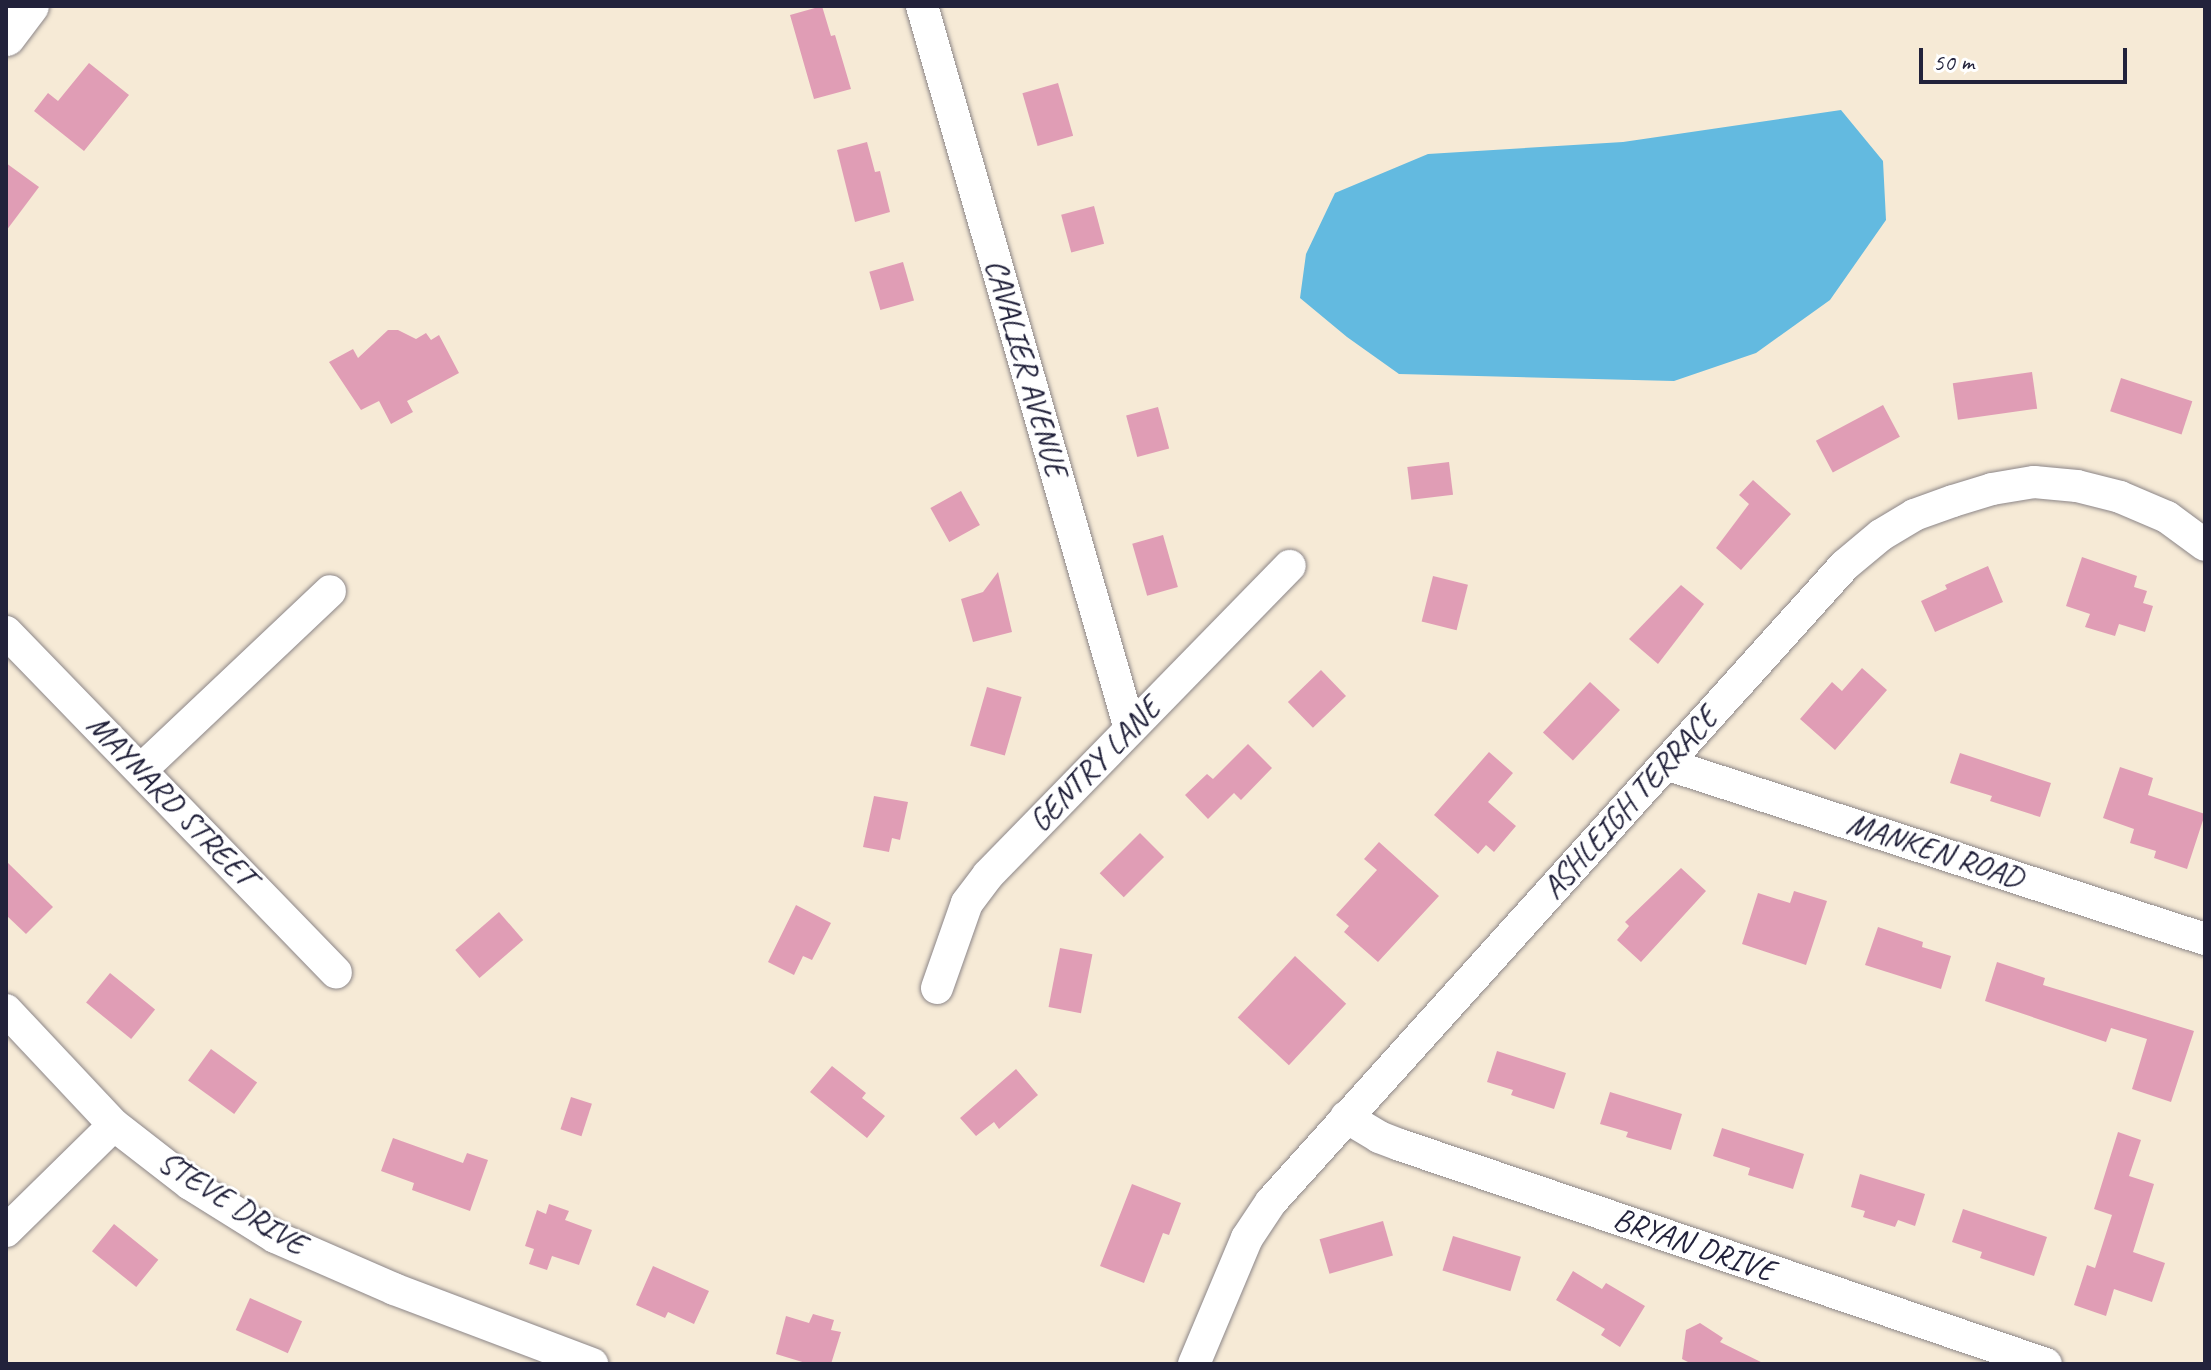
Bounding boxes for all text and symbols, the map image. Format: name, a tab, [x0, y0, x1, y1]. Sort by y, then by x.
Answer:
scale bar	[1923, 32, 2131, 82]
text: 50 m	[1933, 47, 1974, 77]
street label: CAVALIER AVENUE	[977, 255, 1075, 481]
street label: GENTRY LANE	[1022, 690, 1168, 840]
street label: ASHLEIGH TERRACE	[1535, 700, 1725, 906]
street label: MAYNARD STREET	[79, 707, 263, 895]
street label: MANKEN ROAD	[1842, 804, 2028, 898]
street label: STEVE DRIVE	[151, 1142, 313, 1264]
street label: BRYAN DRIVE	[1608, 1200, 1780, 1290]

